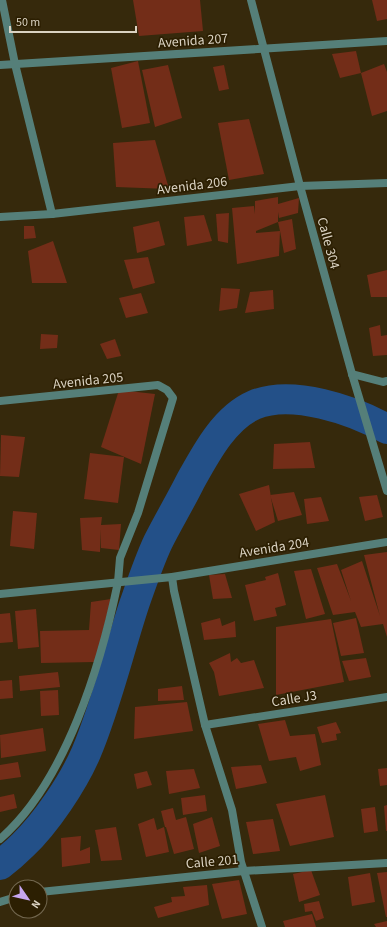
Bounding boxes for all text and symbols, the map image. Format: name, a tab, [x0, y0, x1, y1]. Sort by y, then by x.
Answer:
scale bar	[10, 8, 136, 34]
text: 50 m	[16, 14, 40, 31]
street label: Avenida 207	[157, 29, 229, 53]
street label: Avenida 206	[156, 172, 228, 200]
street label: Calle 304	[312, 215, 345, 271]
street label: Avenida 205	[52, 367, 124, 395]
street label: Avenida 204	[238, 533, 311, 563]
street label: Calle J3	[270, 686, 318, 712]
street label: Calle 201	[185, 850, 239, 874]
north arrow	[8, 879, 48, 919]
text: N	[28, 897, 44, 912]

